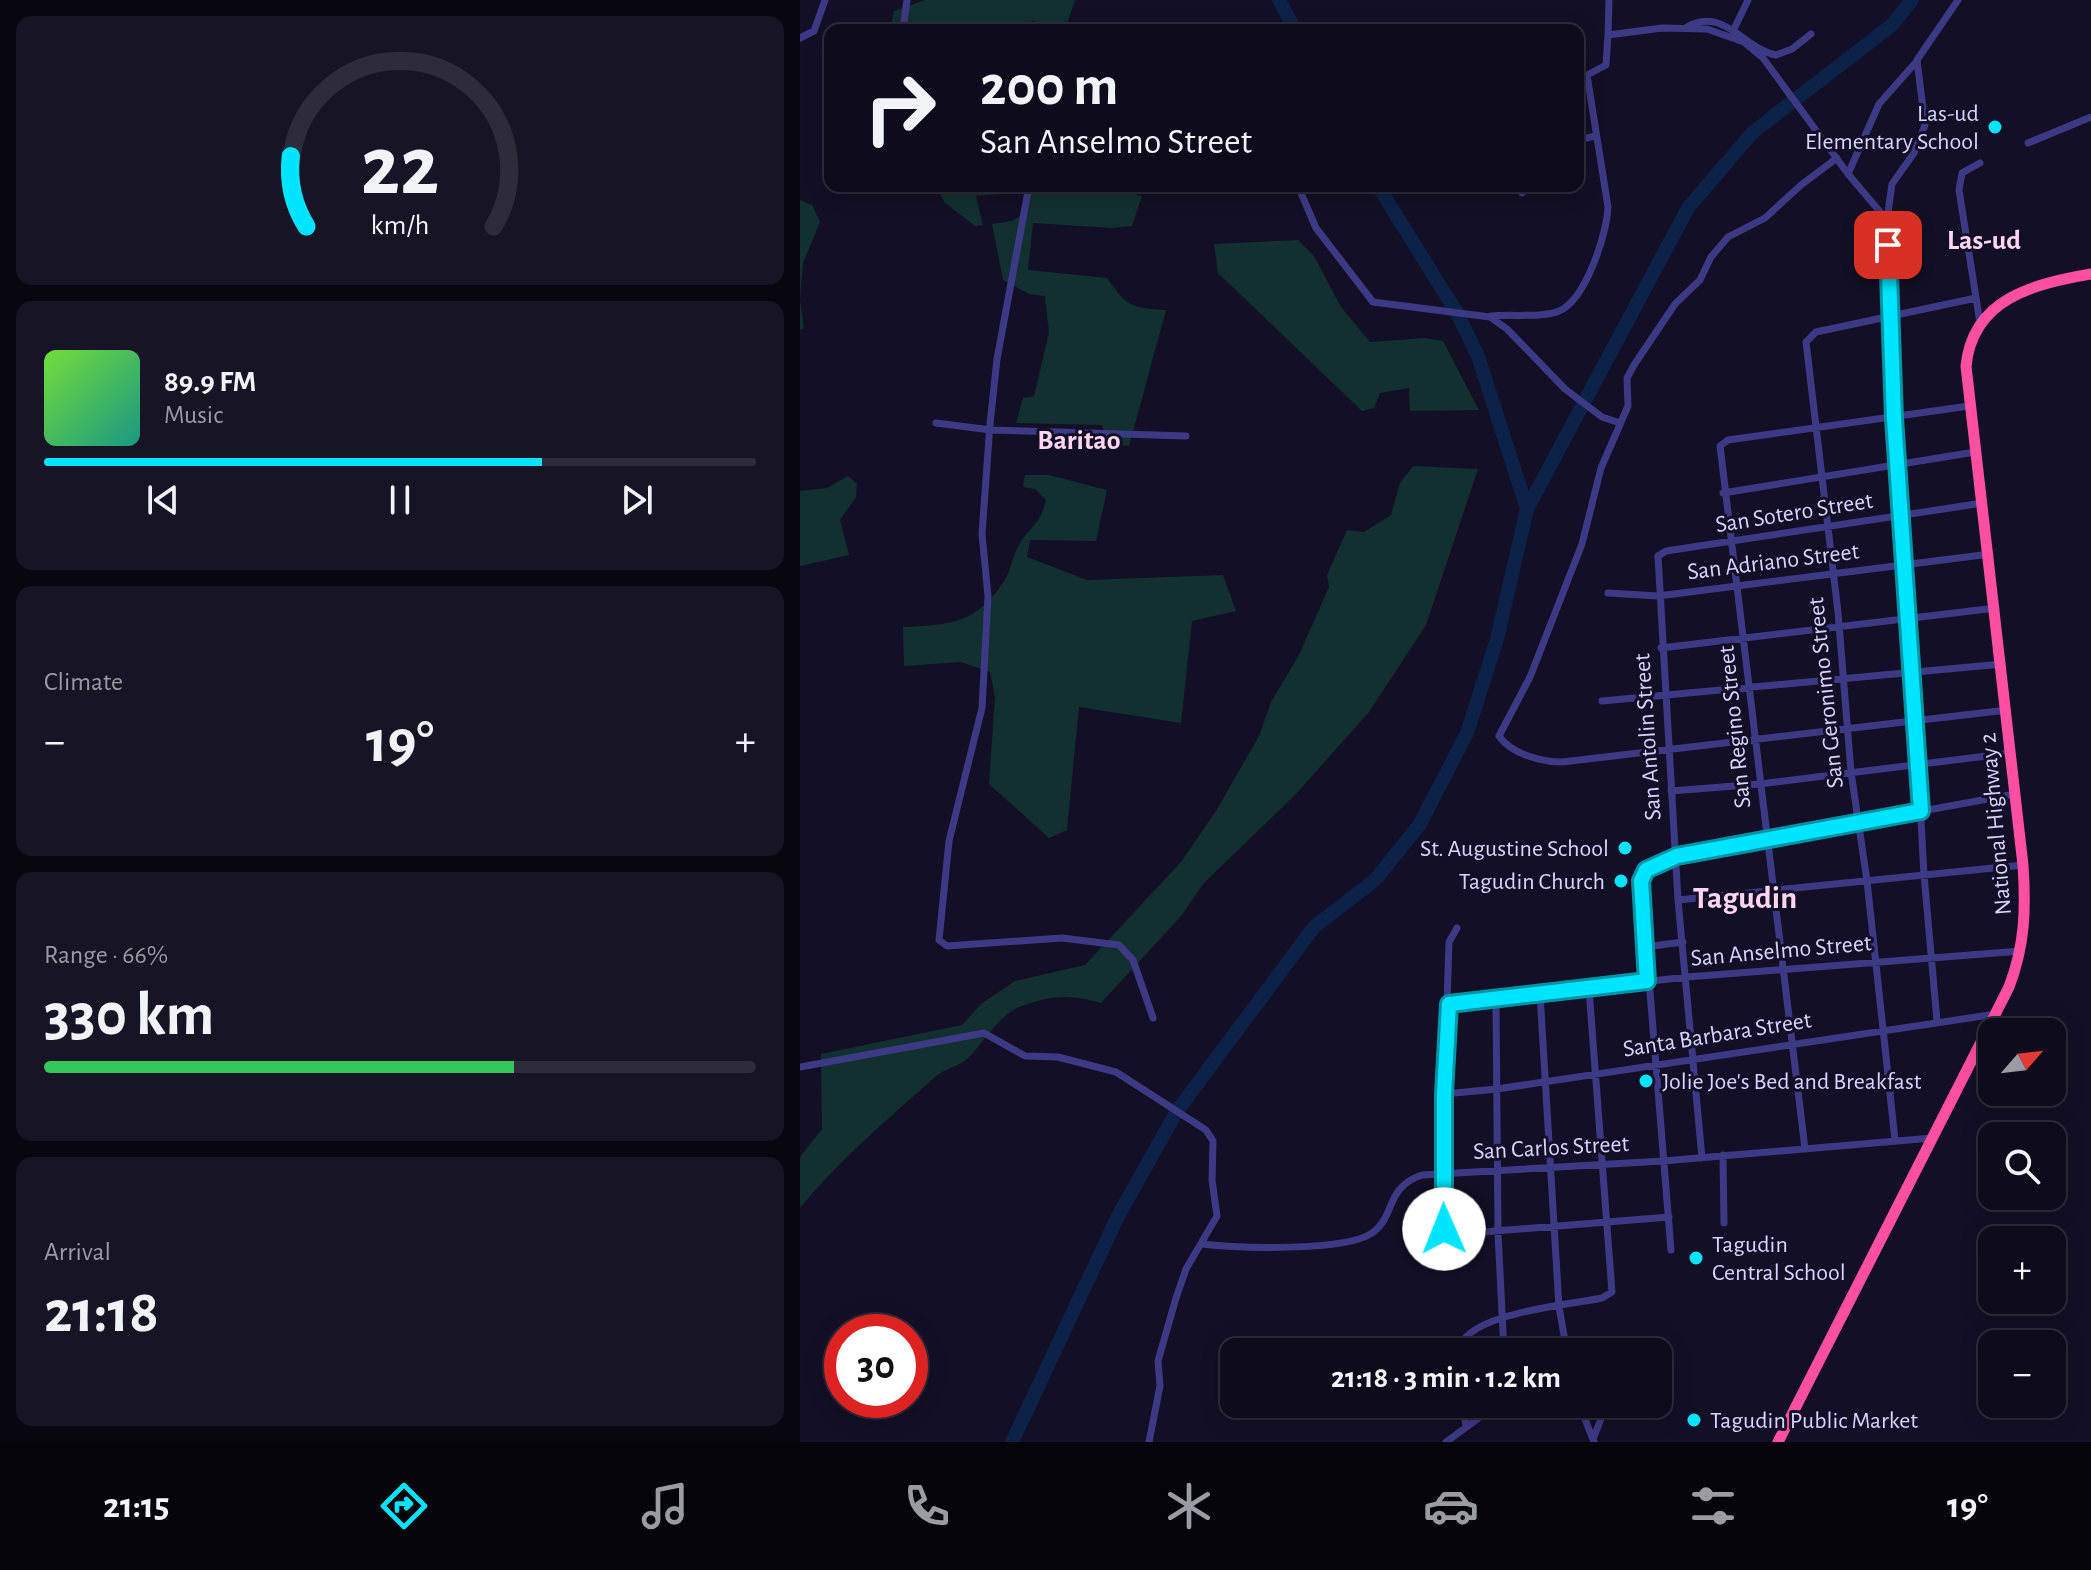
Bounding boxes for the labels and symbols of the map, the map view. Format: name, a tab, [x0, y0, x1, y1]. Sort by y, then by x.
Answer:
place label: Las-ud Elementary School	[1805, 102, 1979, 154]
marker: Las-ud Elementary School	[1986, 118, 2004, 136]
pin	[1854, 211, 1922, 279]
district label: Las-ud	[1947, 227, 2021, 255]
district label: Baritao	[1037, 427, 1121, 455]
street label: San Sotero Street	[1714, 489, 1875, 537]
street label: San Adriano Street	[1686, 540, 1861, 584]
street label: San Geronimo Street	[1804, 596, 1848, 790]
street label: San Regino Street	[1714, 644, 1755, 809]
street label: San Antolin Street	[1630, 652, 1666, 821]
street label: National Highway 2	[1976, 732, 2016, 916]
place label: St. Augustine School	[1420, 837, 1609, 861]
marker: St. Augustine School	[1616, 839, 1634, 857]
place label: Tagudin Church	[1459, 870, 1605, 894]
marker: Tagudin Church	[1612, 872, 1630, 890]
district label: Tagudin	[1693, 882, 1797, 914]
street label: San Anselmo Street	[1690, 931, 1873, 971]
street label: Santa Barbara Street	[1621, 1008, 1813, 1062]
north arrow	[1978, 1018, 2066, 1106]
place label: Jolie Joe's Bed and Breakfast	[1662, 1070, 1922, 1094]
marker: Jolie Joe's Bed and Breakfast	[1637, 1072, 1655, 1090]
street label: San Carlos Street	[1472, 1132, 1630, 1164]
position arrow	[1402, 1187, 1486, 1271]
place label: Tagudin Central School	[1712, 1233, 1846, 1285]
marker: Tagudin Central School	[1687, 1249, 1705, 1267]
speed limit sign: 30	[824, 1314, 928, 1418]
place label: Tagudin Public Market	[1710, 1409, 1918, 1433]
marker: Tagudin Public Market	[1685, 1411, 1703, 1429]

